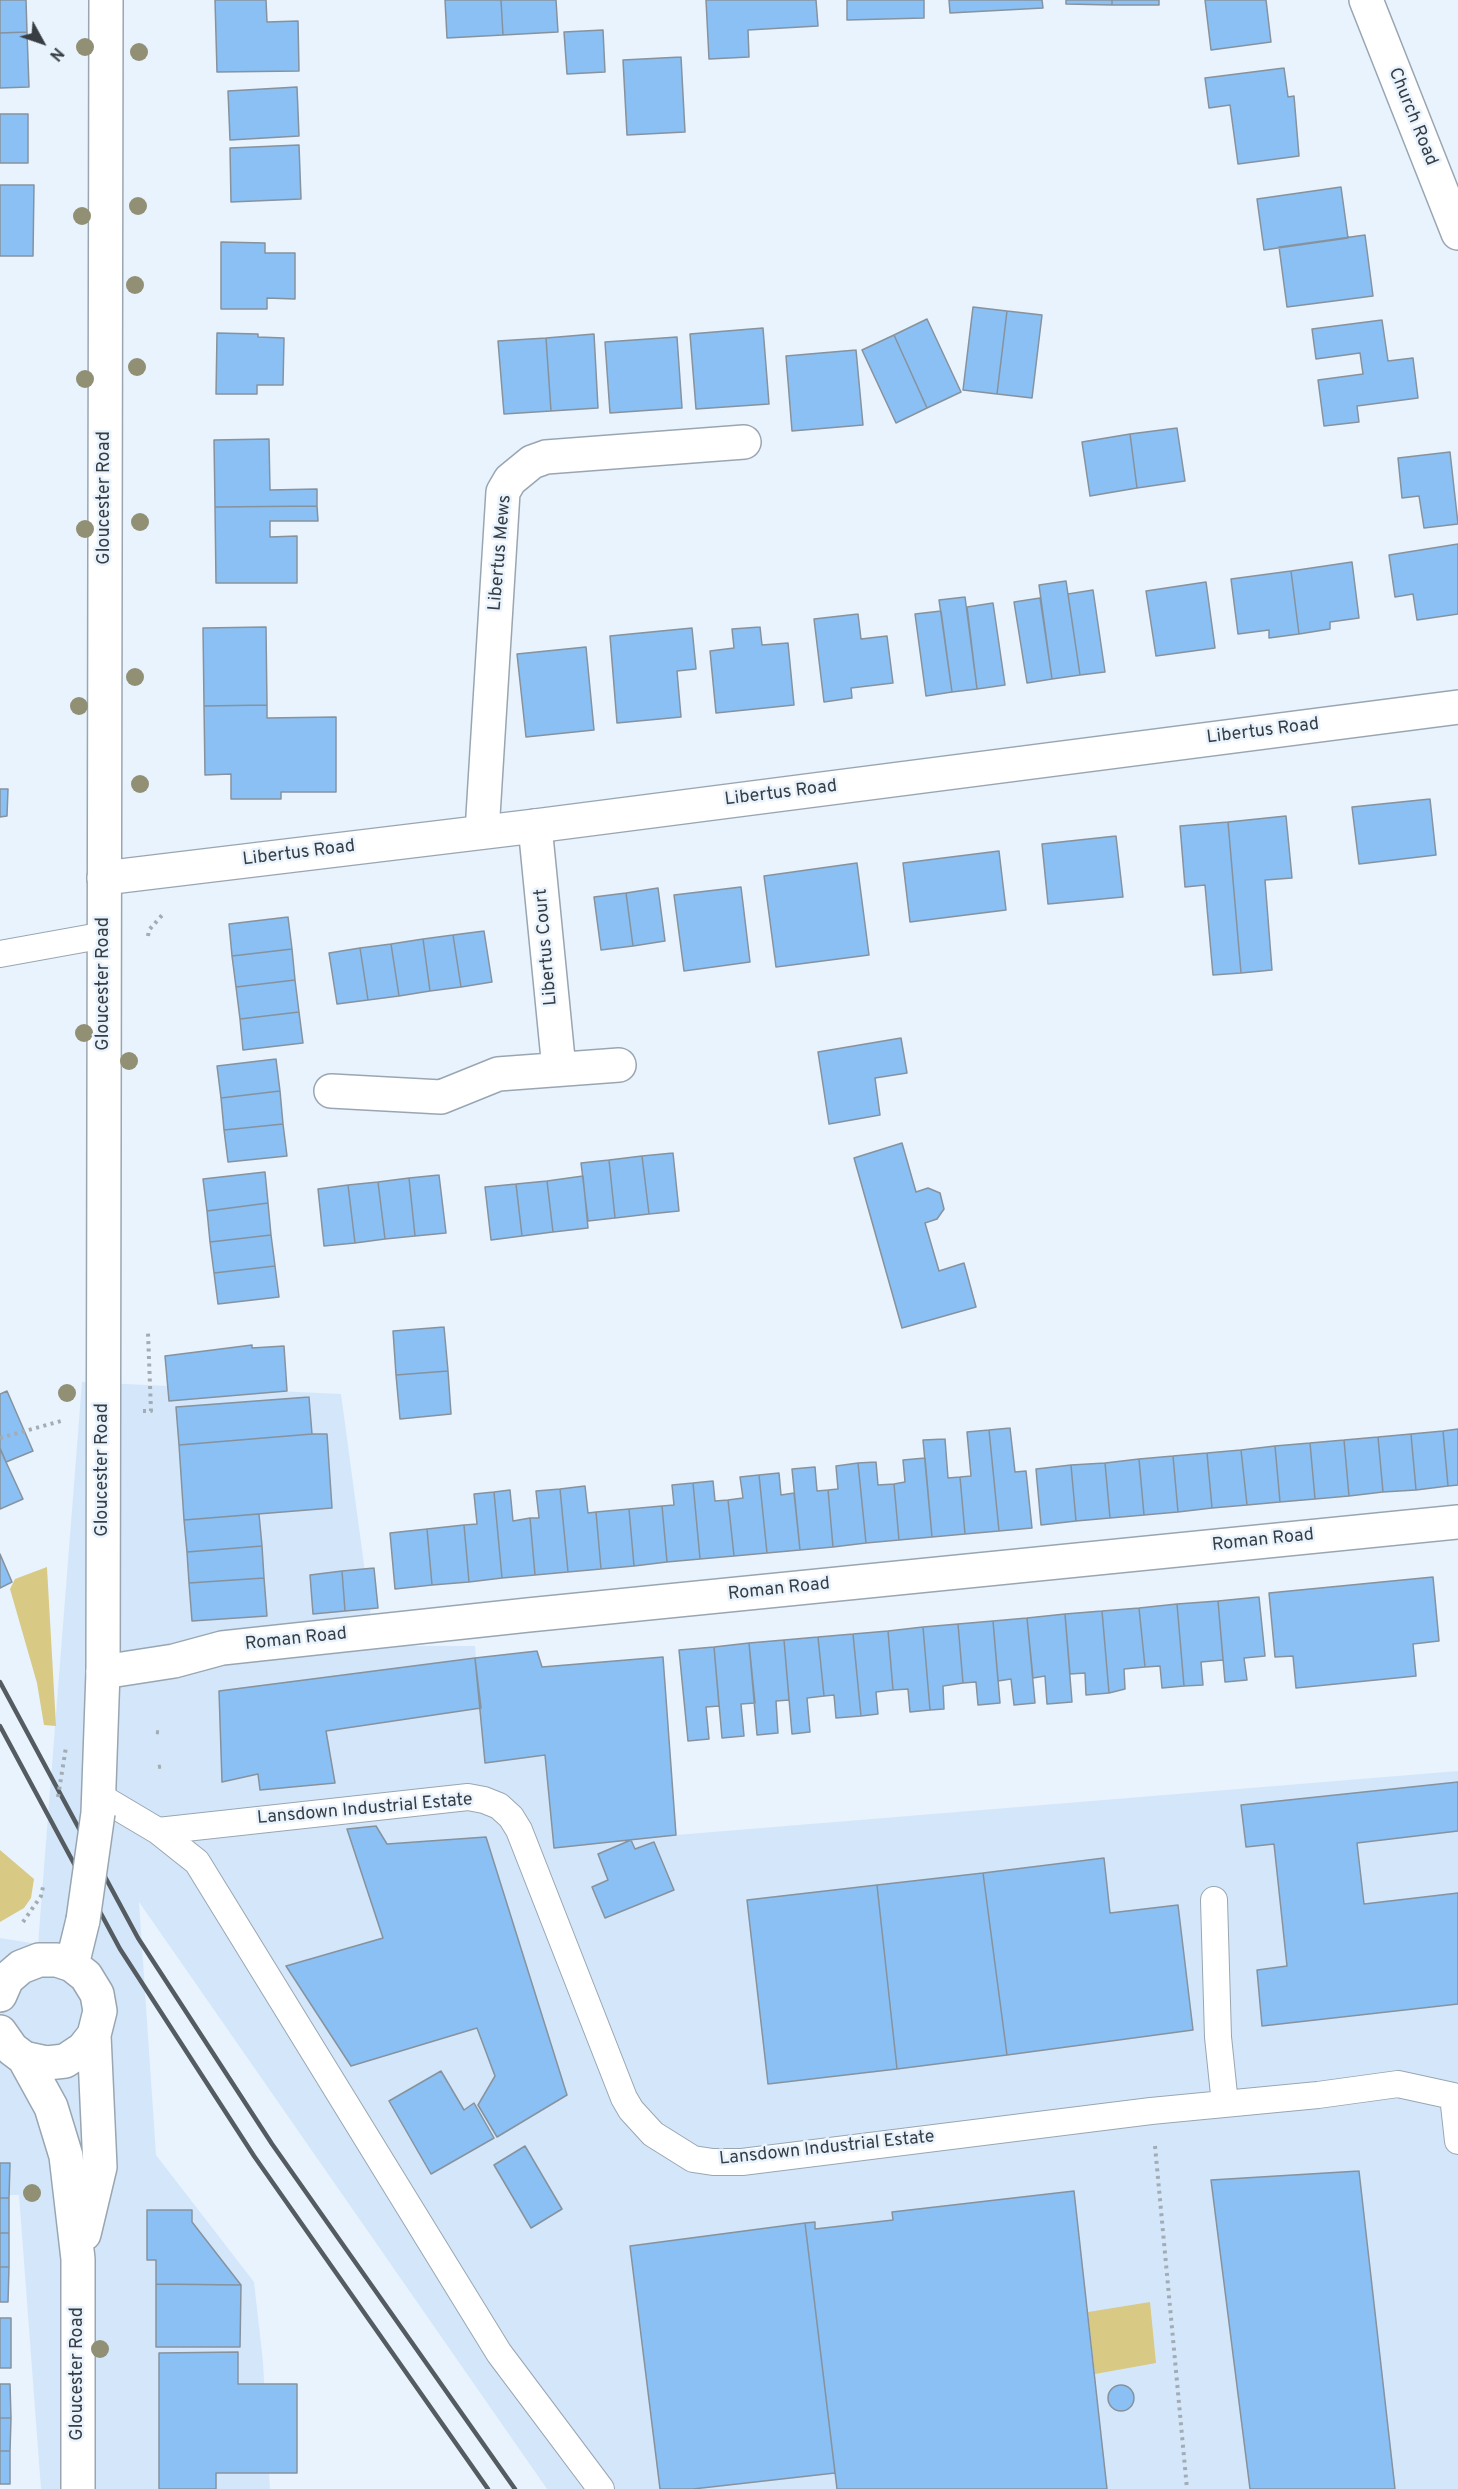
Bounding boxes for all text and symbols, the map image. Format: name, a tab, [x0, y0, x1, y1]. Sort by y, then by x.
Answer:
north arrow	[12, 12, 72, 72]
text: N	[44, 43, 67, 64]
street label: Church Road	[1383, 65, 1441, 169]
street label: Gloucester Road	[94, 431, 116, 565]
street label: Libertus Mews	[485, 494, 517, 612]
street label: Libertus Road	[1206, 714, 1320, 750]
street label: Libertus Road	[724, 776, 838, 812]
street label: Libertus Road	[242, 836, 356, 872]
street label: Libertus Court	[531, 888, 563, 1006]
street label: Gloucester Road	[93, 917, 115, 1051]
street label: Gloucester Road	[92, 1403, 114, 1537]
street label: Roman Road	[1211, 1525, 1315, 1557]
street label: Roman Road	[727, 1574, 831, 1606]
street label: Roman Road	[244, 1624, 348, 1656]
street label: Lansdown Industrial Estate	[256, 1790, 474, 1830]
street label: Lansdown Industrial Estate	[718, 2127, 936, 2171]
street label: Gloucester Road	[67, 2307, 89, 2441]

